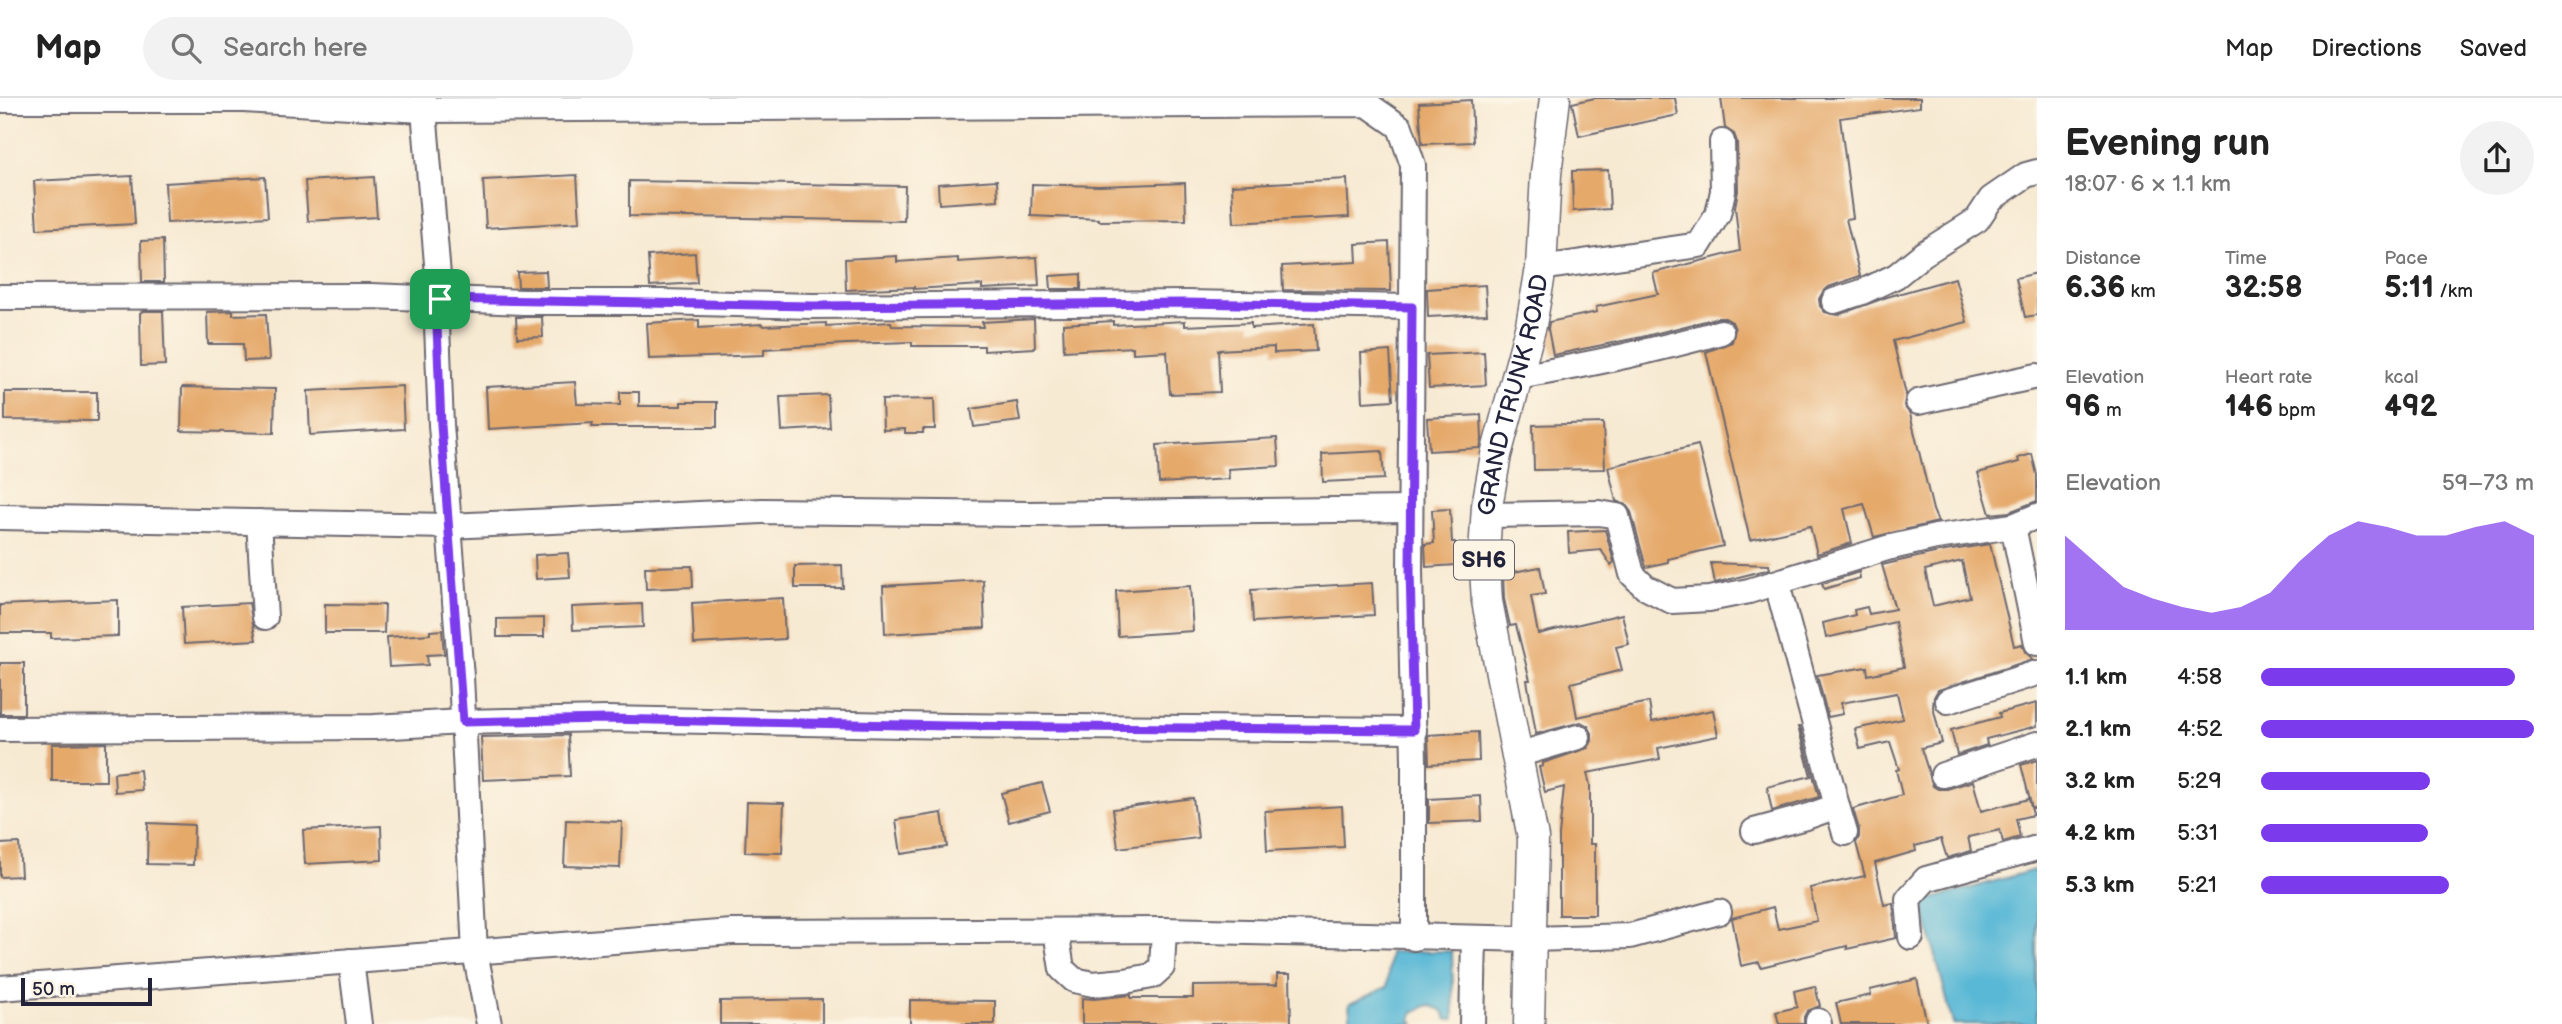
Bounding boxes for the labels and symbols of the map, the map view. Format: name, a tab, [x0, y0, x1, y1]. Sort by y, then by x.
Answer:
pin	[410, 269, 470, 329]
street label: GRAND TRUNK ROAD	[1472, 272, 1554, 516]
road number: SH6	[1454, 540, 1514, 580]
scale bar	[21, 975, 152, 1007]

